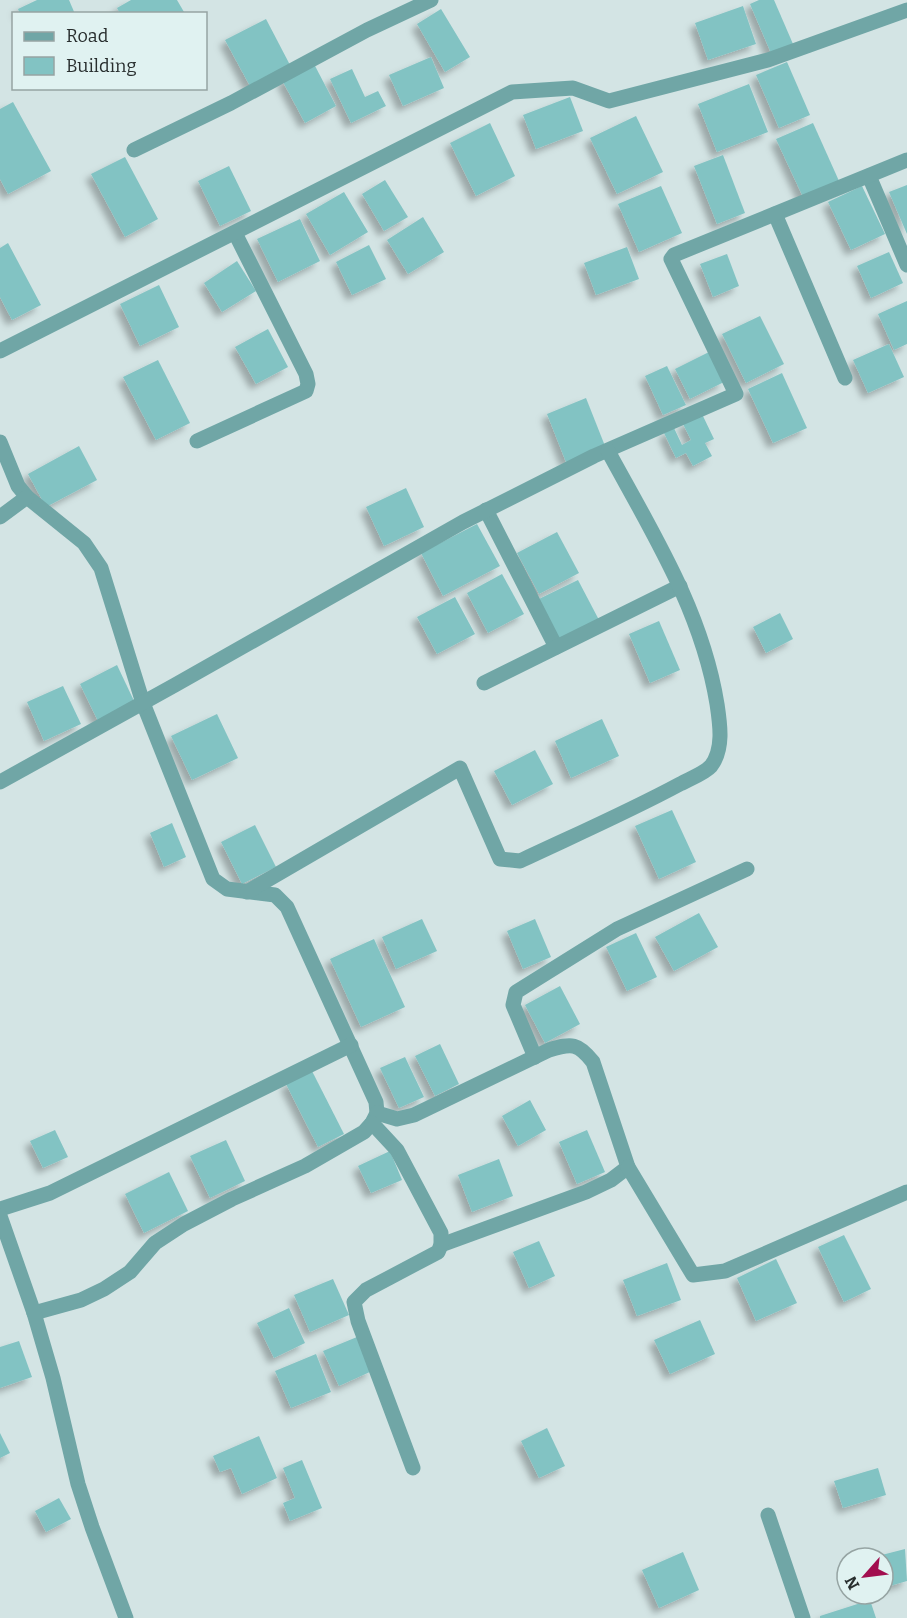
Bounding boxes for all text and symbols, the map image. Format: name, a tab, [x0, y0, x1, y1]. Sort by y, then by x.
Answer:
legend	[12, 12, 207, 90]
text: Road	[66, 25, 109, 47]
text: Building	[66, 55, 137, 77]
north arrow	[835, 1546, 895, 1606]
text: N	[841, 1573, 863, 1593]

